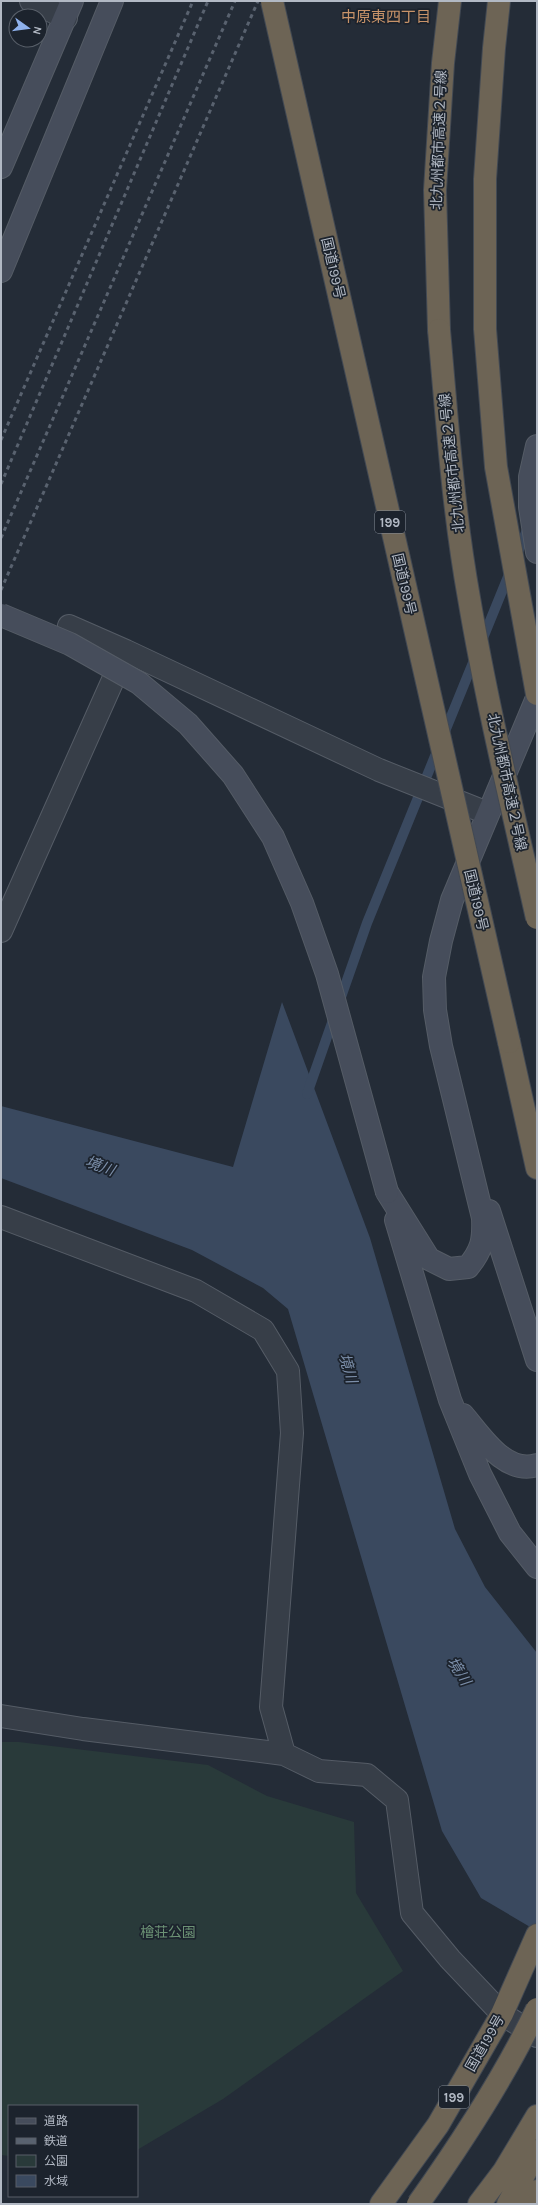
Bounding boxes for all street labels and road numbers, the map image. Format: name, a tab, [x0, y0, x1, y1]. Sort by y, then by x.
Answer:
street label: 北九州都市高速２号線	[428, 70, 450, 210]
street label: 国道199号	[318, 235, 348, 301]
street label: 北九州都市高速２号線	[436, 392, 468, 534]
road number: 199	[375, 511, 405, 533]
street label: 国道199号	[389, 551, 419, 617]
street label: 北九州都市高速２号線	[484, 712, 530, 852]
street label: 国道199号	[461, 867, 491, 933]
street label: 国道199号	[462, 2012, 508, 2074]
road number: 199	[439, 2086, 469, 2108]

